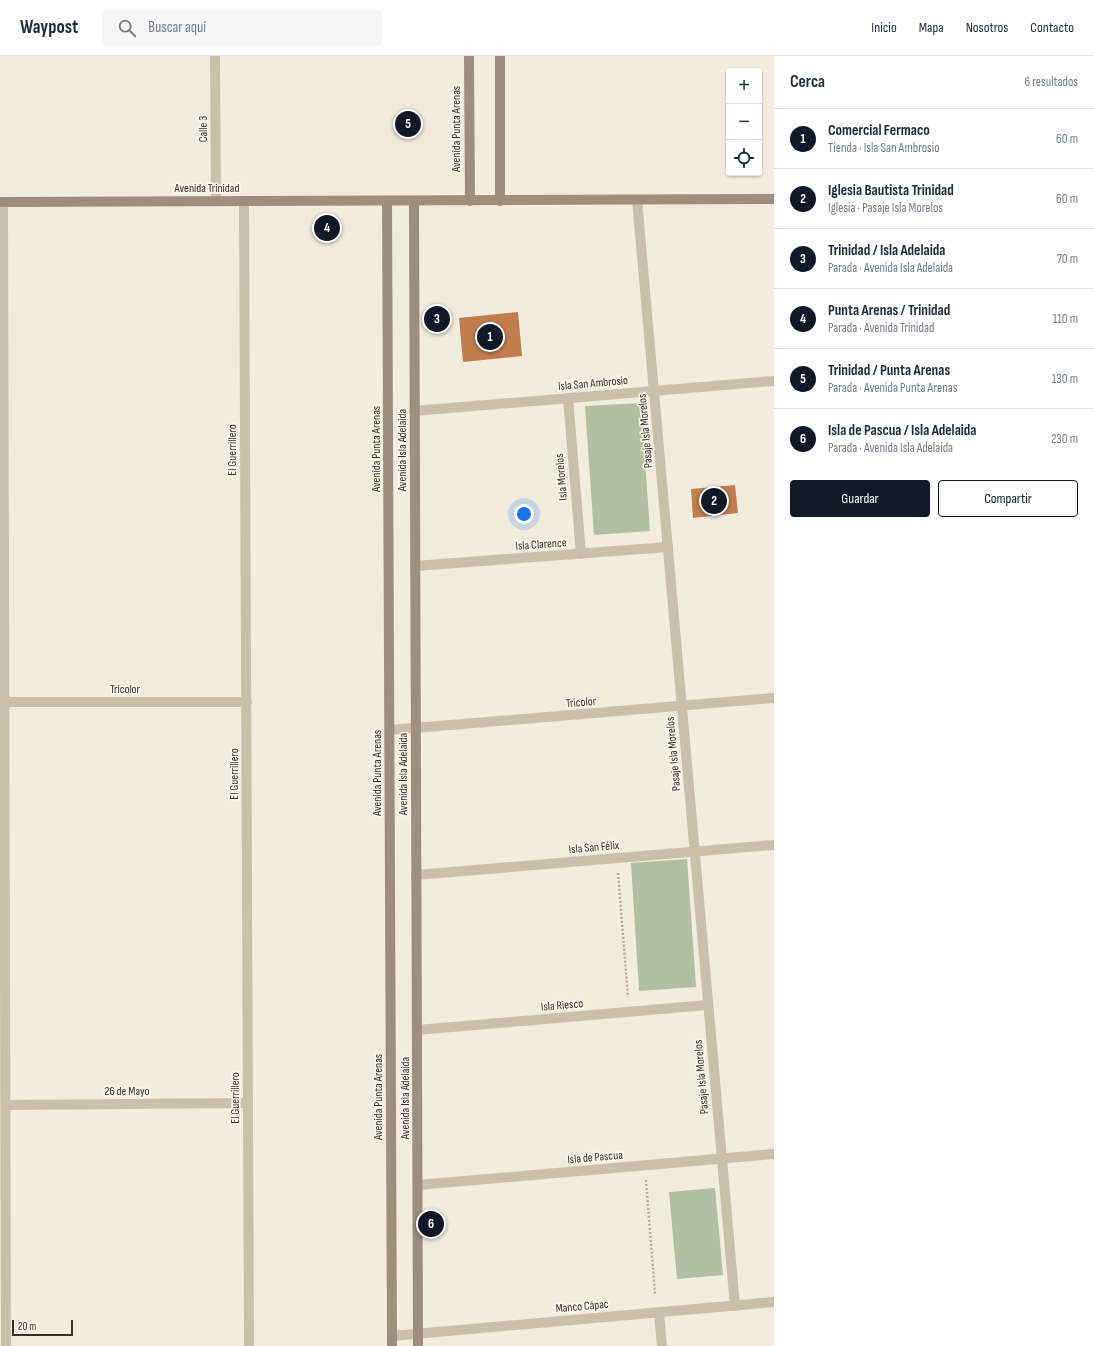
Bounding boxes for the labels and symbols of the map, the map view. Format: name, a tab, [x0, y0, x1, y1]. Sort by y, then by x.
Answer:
street label: Avenida Punta Arenas	[449, 86, 464, 173]
pin: 5	[395, 109, 421, 139]
street label: Calle 3	[196, 116, 211, 142]
street label: Avenida Trinidad	[174, 181, 239, 196]
pin: 4	[314, 213, 340, 243]
pin: 3	[424, 304, 450, 334]
pin: 1	[477, 322, 503, 352]
street label: Isla San Ambrosio	[557, 373, 629, 394]
street label: Pasaje Isla Morelos	[635, 393, 656, 469]
street label: Avenida Punta Arenas	[369, 406, 384, 493]
street label: Avenida Isla Adelaida	[395, 408, 410, 492]
street label: El Guerrillero	[225, 424, 240, 476]
street label: Isla Morelos	[552, 453, 571, 501]
pin: 2	[701, 486, 727, 516]
your location	[514, 504, 534, 524]
street label: Isla Clarence	[515, 535, 567, 554]
street label: Tricolor	[110, 682, 141, 697]
street label: Tricolor	[565, 694, 597, 711]
street label: Pasaje Isla Morelos	[663, 716, 684, 792]
street label: Avenida Punta Arenas	[370, 730, 385, 817]
street label: Avenida Isla Adelaida	[396, 732, 411, 816]
street label: El Guerrillero	[227, 748, 242, 800]
street label: Isla San Félix	[568, 838, 620, 857]
street label: Isla Riesco	[540, 996, 584, 1015]
street label: Pasaje Isla Morelos	[691, 1039, 712, 1115]
street label: Avenida Punta Arenas	[371, 1054, 386, 1141]
street label: Avenida Isla Adelaida	[398, 1056, 413, 1140]
street label: El Guerrillero	[228, 1072, 243, 1124]
street label: 26 de Mayo	[104, 1084, 150, 1099]
street label: Isla de Pascua	[567, 1148, 624, 1167]
pin: 6	[418, 1209, 444, 1239]
street label: Manco Cápac	[555, 1297, 609, 1316]
scale bar	[12, 1318, 73, 1337]

